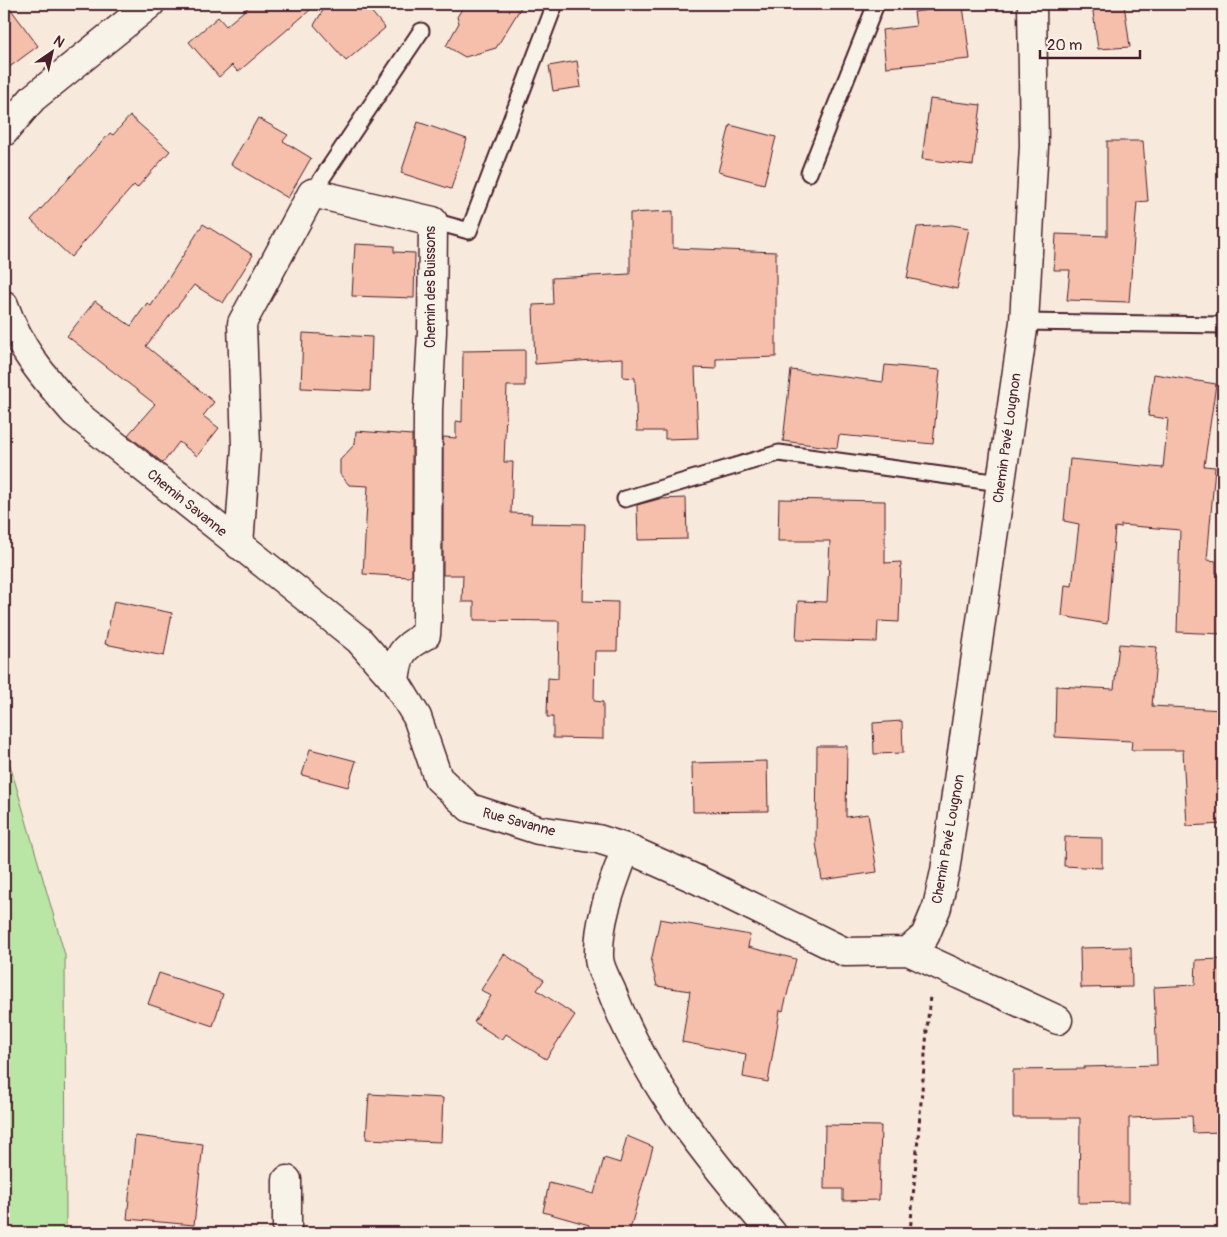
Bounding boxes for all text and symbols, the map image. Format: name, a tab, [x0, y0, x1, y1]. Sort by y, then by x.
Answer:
north arrow	[28, 28, 78, 78]
scale bar	[1040, 28, 1140, 60]
text: N	[50, 32, 68, 51]
text: 20 m	[1047, 36, 1082, 55]
street label: Chemin des Buissons	[422, 225, 439, 348]
street label: Chemin Pavé Lougnon	[989, 372, 1025, 504]
street label: Chemin Savanne	[144, 466, 230, 540]
street label: Chemin Pavé Lougnon	[928, 773, 968, 905]
street label: Rue Savanne	[481, 804, 557, 840]

